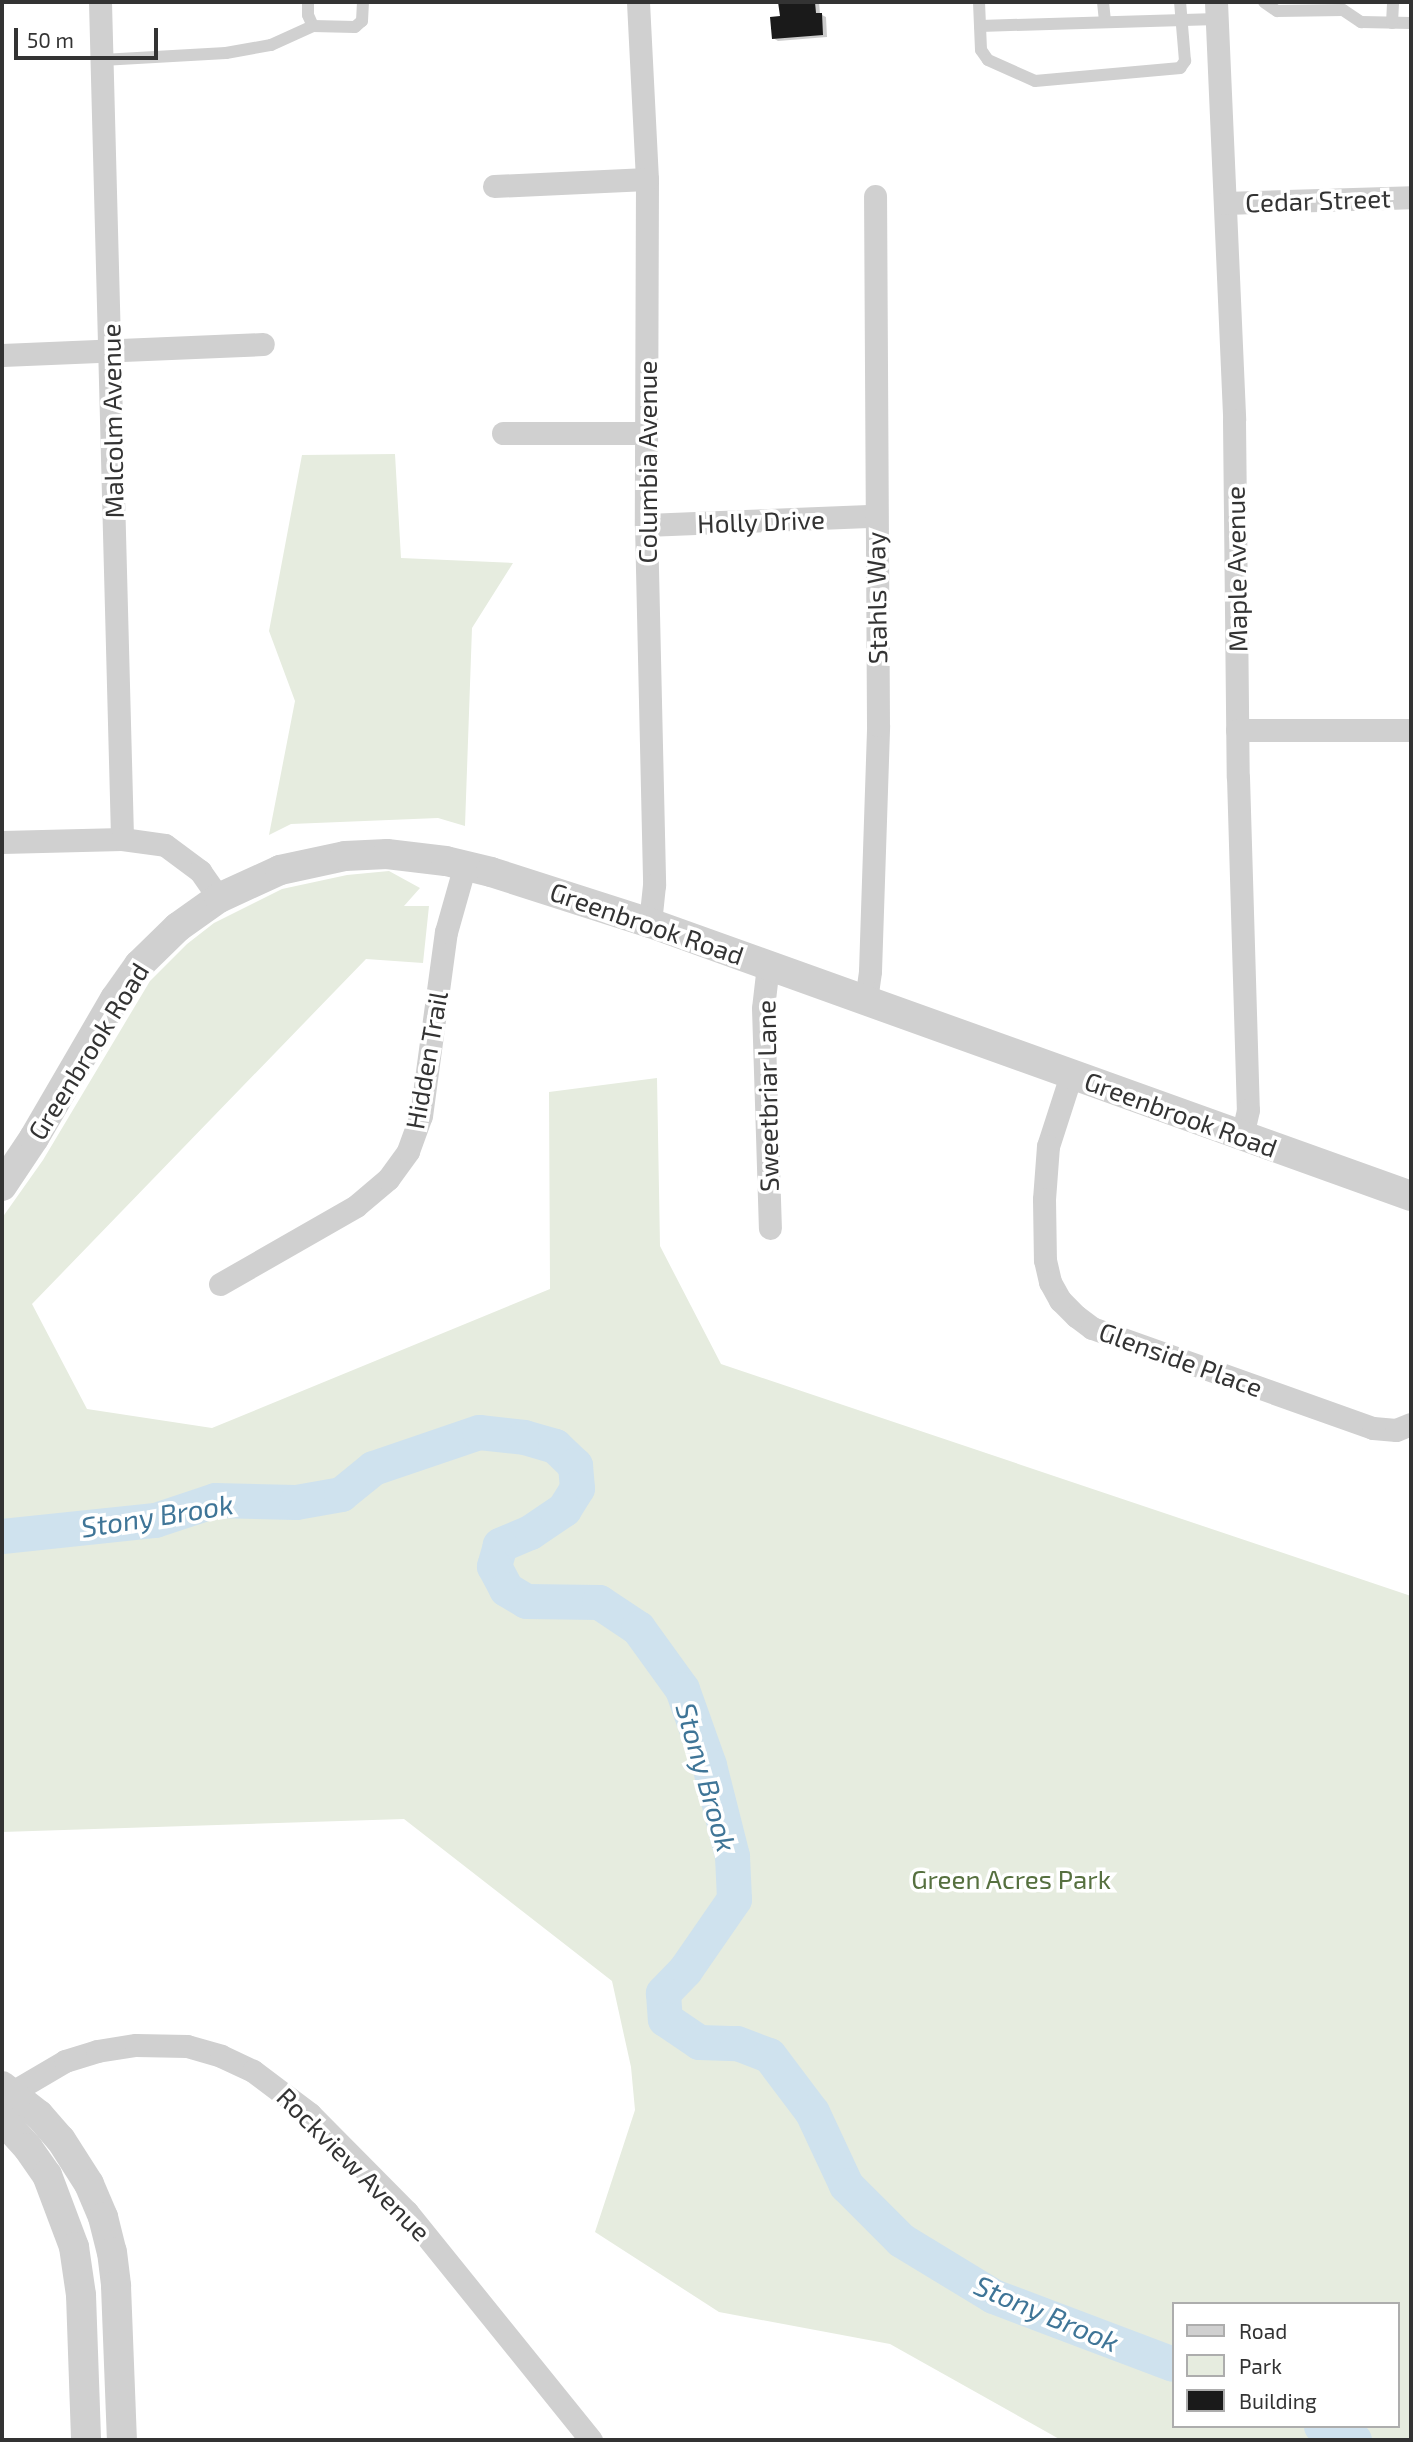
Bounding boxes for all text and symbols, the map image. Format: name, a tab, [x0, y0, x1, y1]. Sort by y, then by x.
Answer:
scale bar	[18, 14, 161, 58]
text: 50 m	[27, 27, 74, 52]
street label: Cedar Street	[1244, 182, 1392, 218]
street label: Malcolm Avenue	[95, 323, 129, 519]
street label: Columbia Avenue	[631, 360, 663, 564]
street label: Maple Avenue	[1219, 485, 1253, 653]
street label: Holly Drive	[696, 503, 826, 539]
street label: Stahls Way	[859, 531, 893, 665]
street label: Greenbrook Road	[546, 875, 748, 971]
street label: Greenbrook Road	[21, 957, 155, 1145]
street label: Hidden Trail	[398, 988, 454, 1132]
street label: Sweetbriar Lane	[750, 999, 784, 1193]
street label: Greenbrook Road	[1080, 1065, 1282, 1163]
street label: Glenside Place	[1095, 1315, 1267, 1403]
water label: Stony Brook	[78, 1486, 236, 1544]
water label: Stony Brook	[670, 1698, 744, 1856]
park label: Green Acres Park	[911, 1863, 1111, 1895]
street label: Rockview Avenue	[270, 2080, 438, 2248]
water label: Stony Brook	[970, 2267, 1124, 2359]
legend	[1172, 2302, 1399, 2428]
text: Road	[1239, 2318, 1287, 2343]
text: Park	[1239, 2353, 1282, 2378]
text: Building	[1239, 2388, 1317, 2413]

